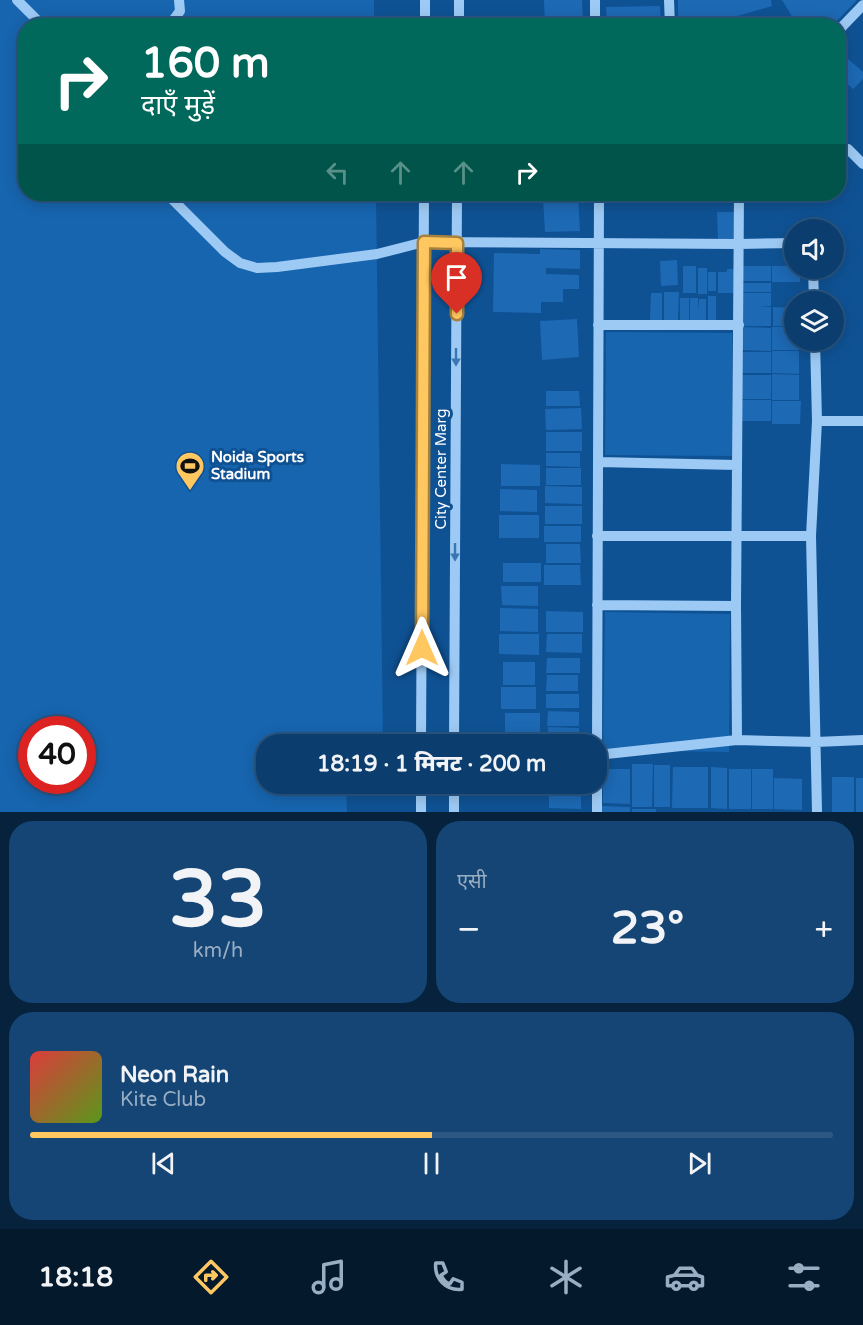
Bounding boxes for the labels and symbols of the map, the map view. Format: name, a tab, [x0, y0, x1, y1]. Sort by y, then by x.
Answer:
pin	[431, 252, 482, 314]
one-way arrow	[451, 347, 461, 366]
street label: City Center Marg	[432, 408, 450, 530]
place label: Noida Sports Stadium	[211, 448, 304, 483]
sports icon: Noida Sports Stadium	[174, 450, 206, 492]
one-way arrow	[450, 542, 460, 561]
position arrow	[390, 616, 454, 680]
speed limit sign: 40	[18, 716, 96, 794]

